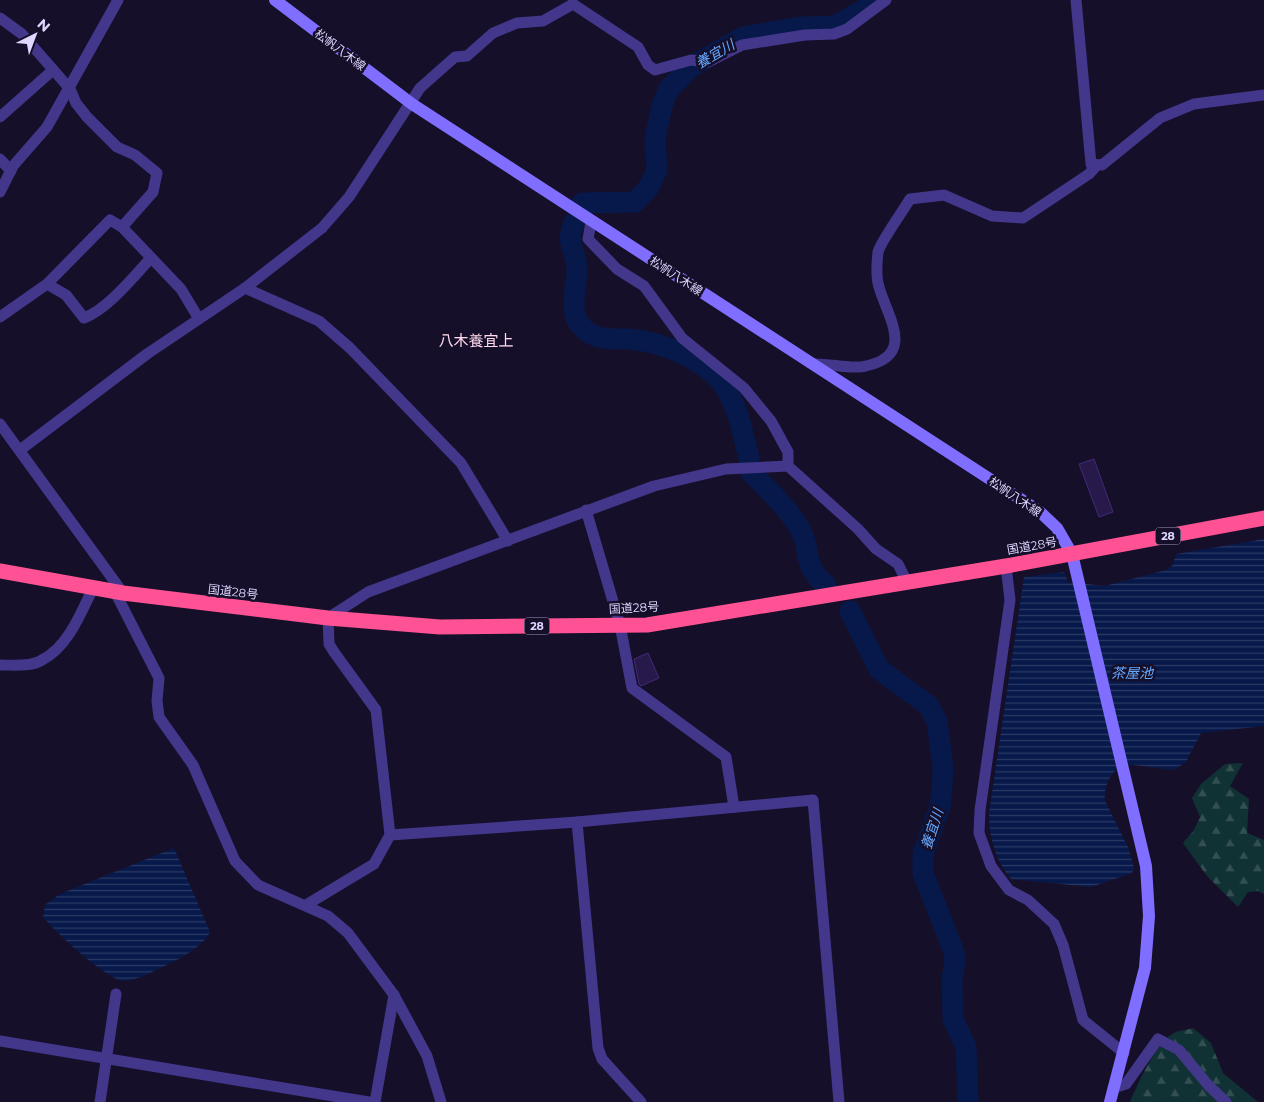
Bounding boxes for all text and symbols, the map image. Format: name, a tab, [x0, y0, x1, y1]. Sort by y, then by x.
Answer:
north arrow	[10, 10, 60, 60]
text: N	[33, 15, 54, 36]
street label: 松帆八木線	[312, 26, 369, 74]
water label: 養宜川	[692, 35, 739, 72]
street label: 松帆八木線	[647, 253, 706, 298]
district label: 八木養宜上	[438, 331, 514, 350]
street label: 松帆八木線	[986, 474, 1044, 520]
road number: 28	[1156, 528, 1180, 544]
street label: 国道28号	[1006, 534, 1058, 557]
street label: 国道28号	[207, 581, 259, 602]
street label: 国道28号	[608, 599, 660, 616]
road number: 28	[524, 618, 550, 634]
water label: 茶屋池	[1111, 664, 1155, 682]
water label: 養宜川	[917, 804, 948, 852]

